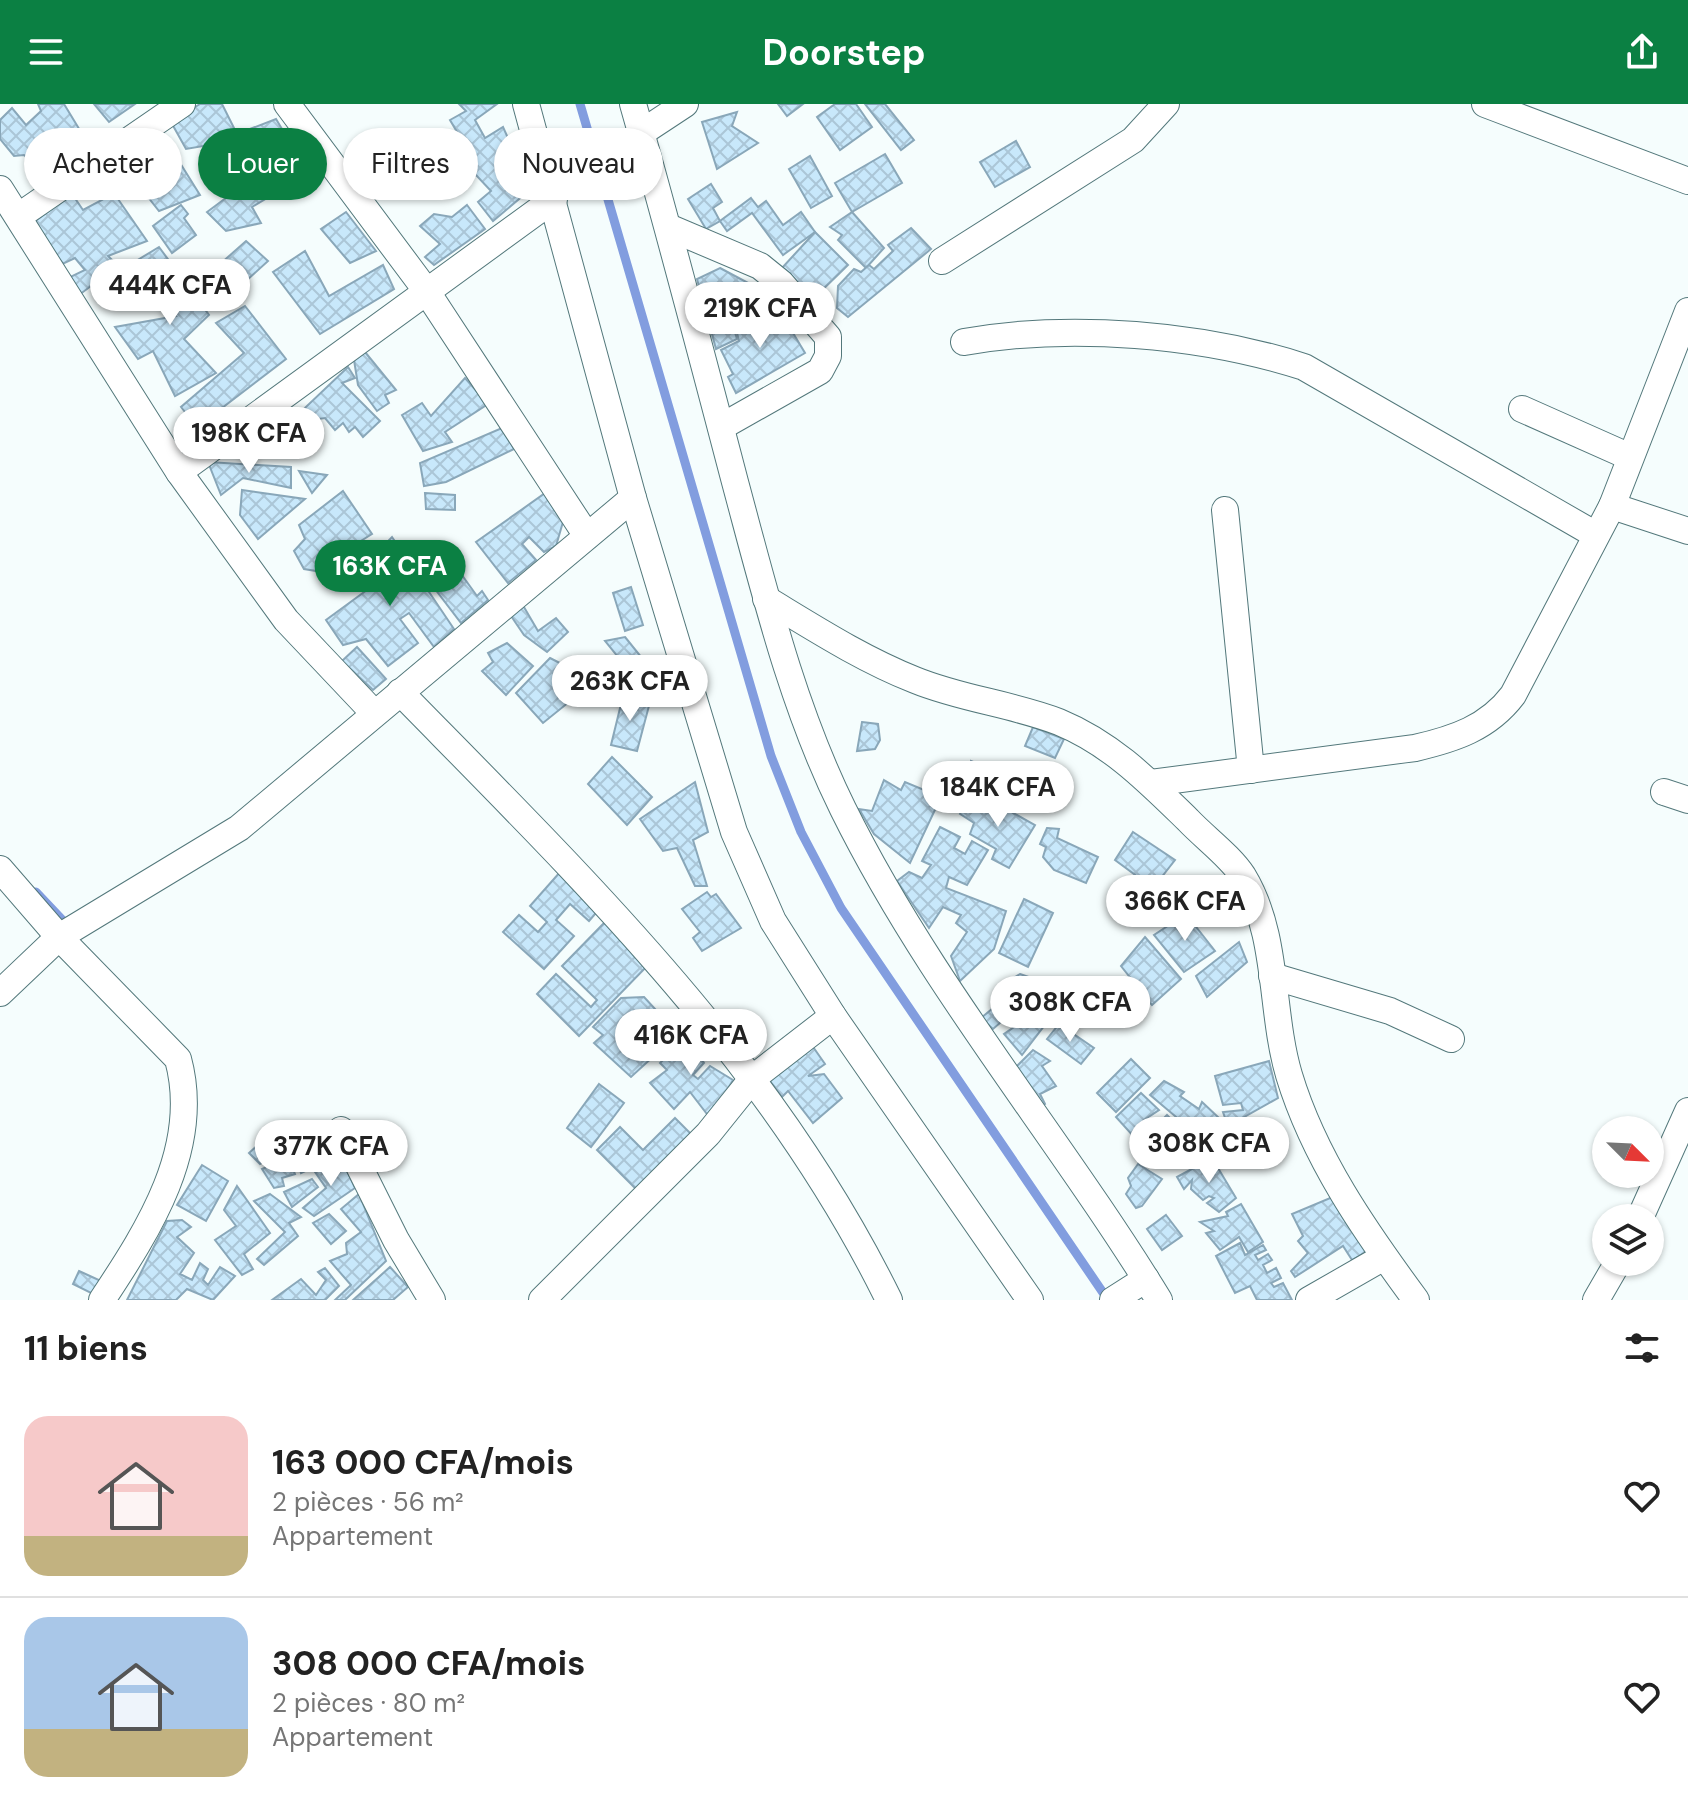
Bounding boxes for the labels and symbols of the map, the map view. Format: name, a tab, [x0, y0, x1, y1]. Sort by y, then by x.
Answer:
pin: 444K CFA	[87, 259, 253, 327]
pin: 219K CFA	[677, 282, 843, 350]
pin: 198K CFA	[166, 407, 332, 475]
pin: 163K CFA	[307, 540, 473, 608]
pin: 263K CFA	[547, 655, 713, 723]
pin: 184K CFA	[915, 761, 1081, 829]
pin: 366K CFA	[1102, 875, 1268, 943]
pin: 308K CFA	[987, 976, 1153, 1044]
pin: 416K CFA	[608, 1009, 774, 1077]
north arrow	[1592, 1116, 1664, 1188]
pin: 308K CFA	[1126, 1117, 1292, 1185]
pin: 377K CFA	[248, 1120, 414, 1188]

